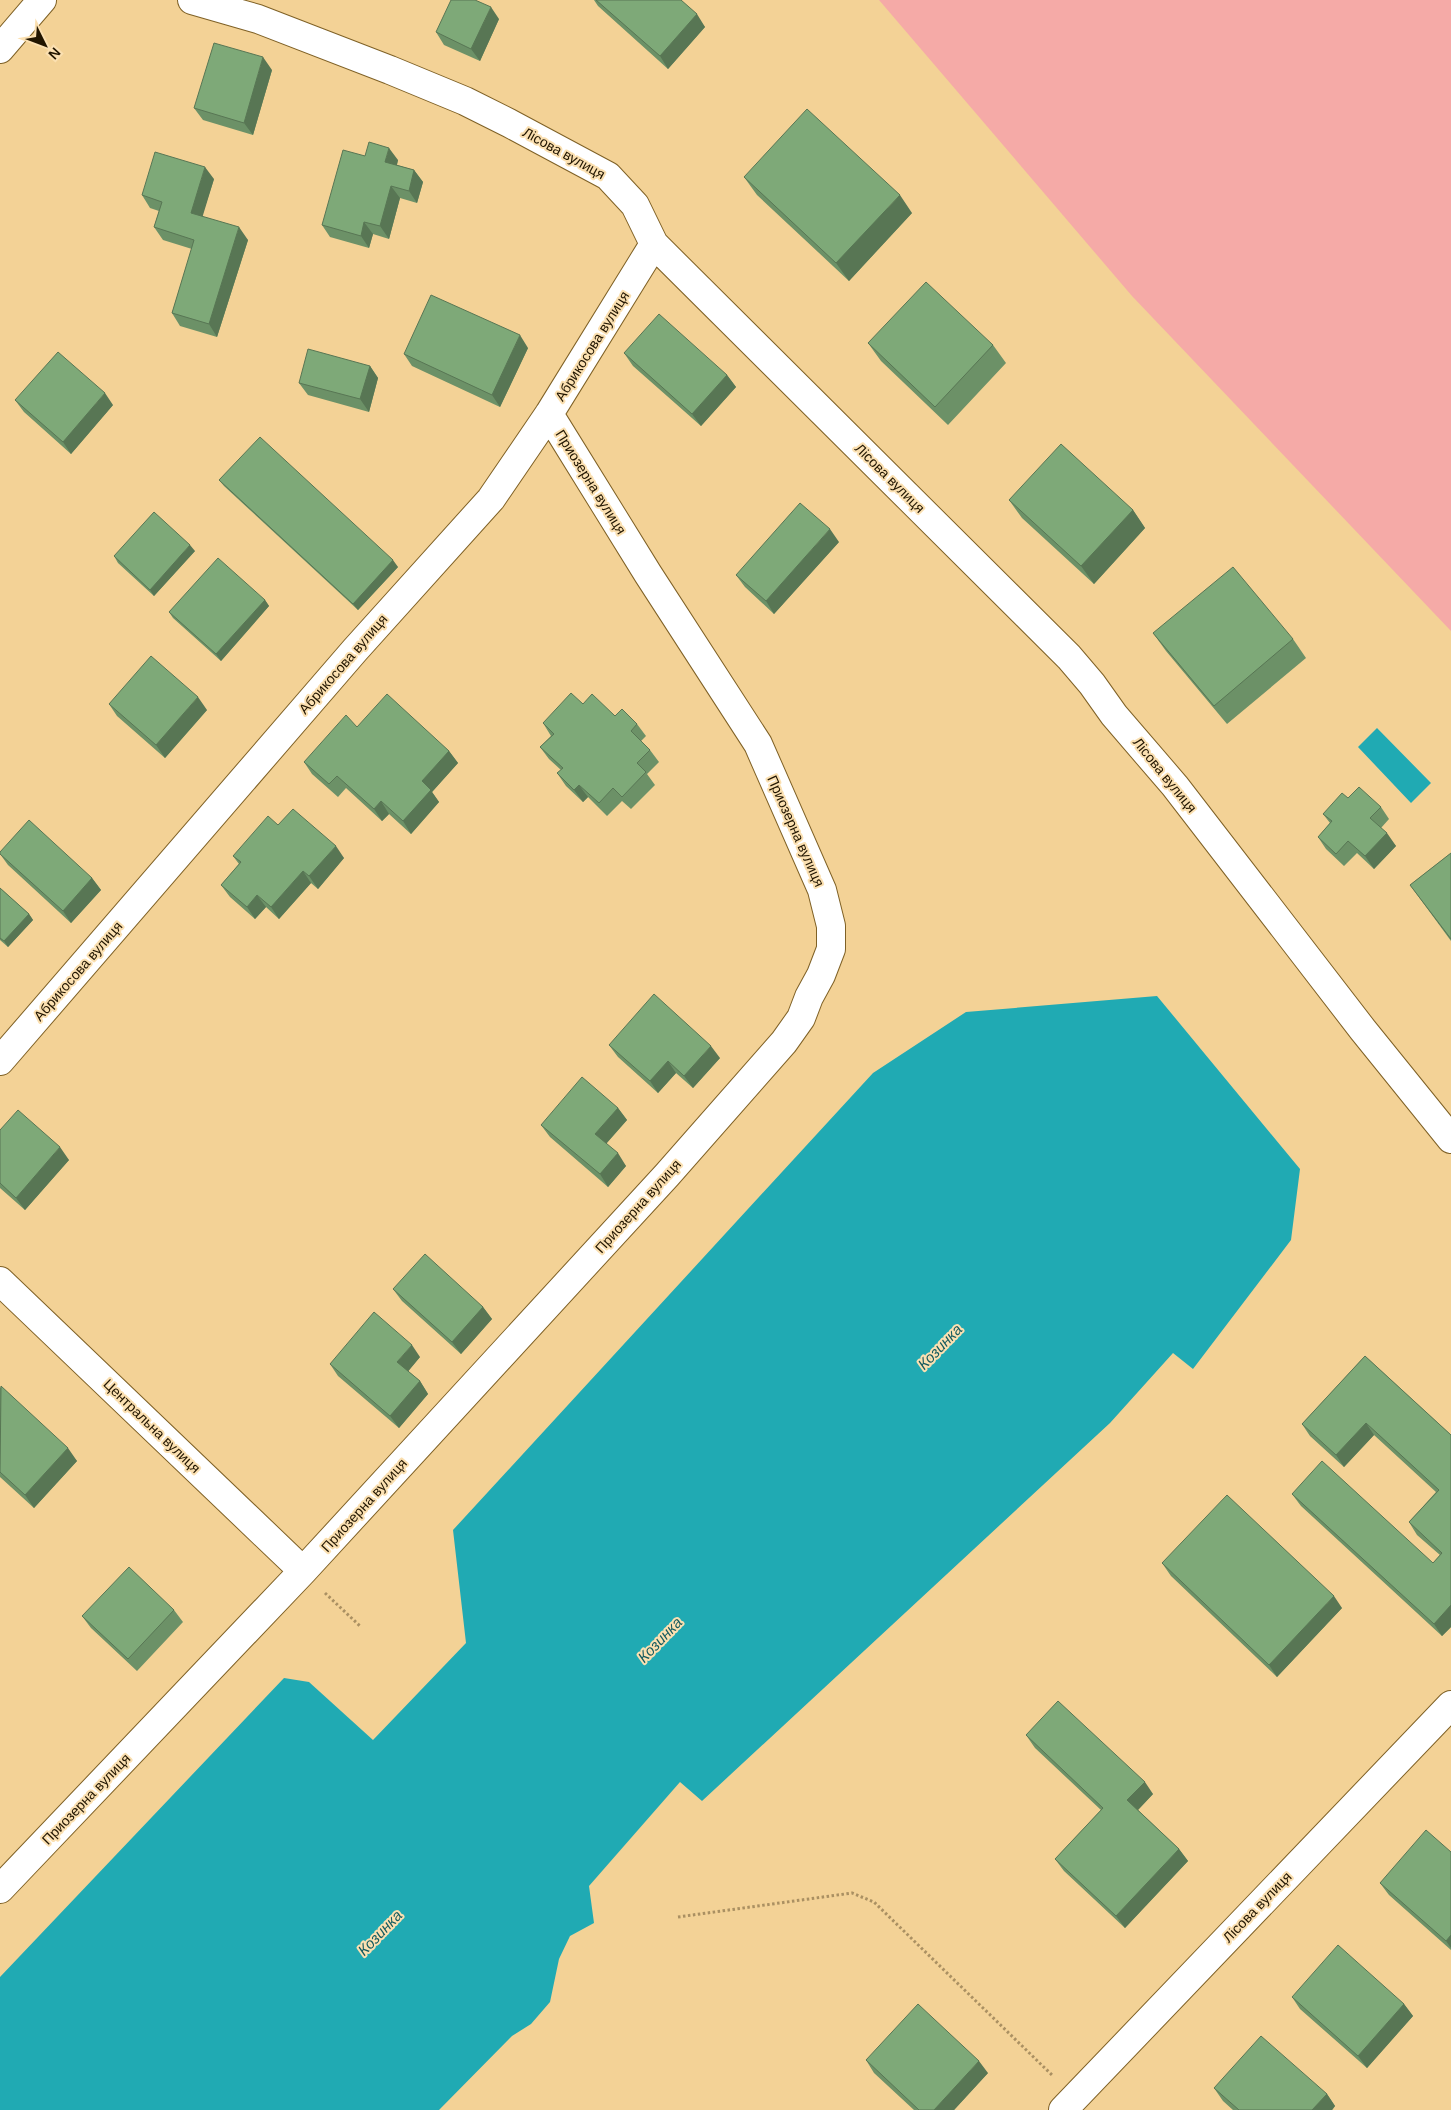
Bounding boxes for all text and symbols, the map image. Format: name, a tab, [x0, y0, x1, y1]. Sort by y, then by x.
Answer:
north arrow	[20, 20, 70, 70]
text: N	[45, 45, 64, 63]
street label: Лісова вулиця	[520, 124, 608, 182]
street label: Абрикосова вулиця	[552, 288, 632, 404]
street label: Приозерна вулиця	[552, 427, 630, 537]
street label: Лісова вулиця	[852, 440, 928, 516]
street label: Абрикосова вулиця	[296, 611, 390, 717]
street label: Лісова вулиця	[1130, 734, 1200, 816]
street label: Приозерна вулиця	[764, 773, 828, 889]
street label: Абрикосова вулиця	[31, 918, 125, 1024]
street label: Приозерна вулиця	[592, 1156, 684, 1256]
water label: Козинка	[914, 1321, 965, 1373]
street label: Центральна вулиця	[100, 1376, 204, 1476]
street label: Приозерна вулиця	[318, 1455, 410, 1555]
water label: Козинка	[634, 1614, 685, 1666]
street label: Приозерна вулиця	[39, 1750, 133, 1848]
street label: Лісова вулиця	[1219, 1868, 1295, 1946]
water label: Козинка	[354, 1907, 405, 1959]

